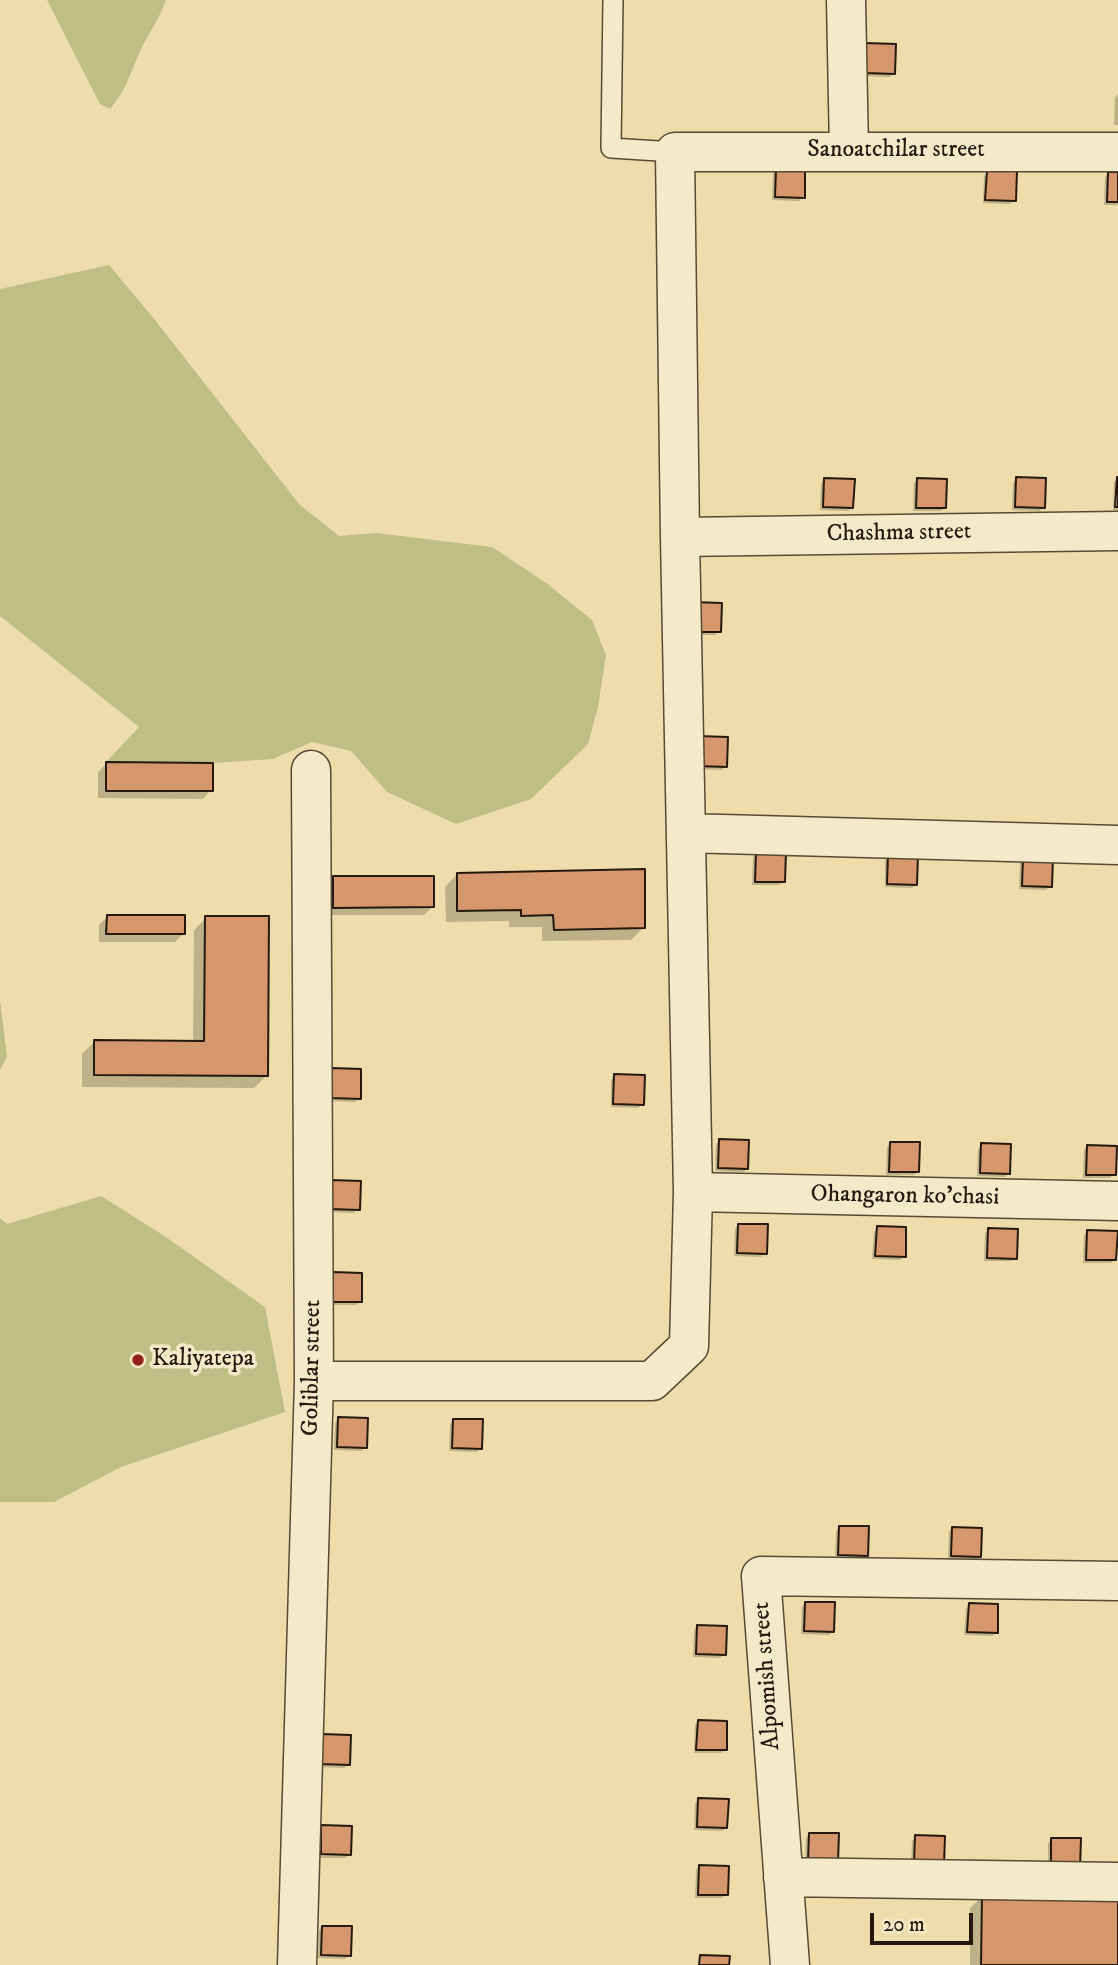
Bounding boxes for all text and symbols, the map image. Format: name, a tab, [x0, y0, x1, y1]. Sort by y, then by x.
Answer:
street label: Sanoatchilar street	[807, 137, 985, 165]
street label: Chashma street	[826, 518, 972, 550]
street label: Ohangaron ko'chasi	[810, 1181, 1000, 1213]
street label: Goliblar street	[297, 1299, 329, 1437]
place label: Kaliyatepa	[152, 1346, 254, 1374]
marker: Kaliyatepa	[130, 1352, 146, 1368]
street label: Alpomish street	[748, 1601, 788, 1751]
scale bar	[873, 1898, 976, 1942]
text: 20 m	[883, 1912, 925, 1938]

